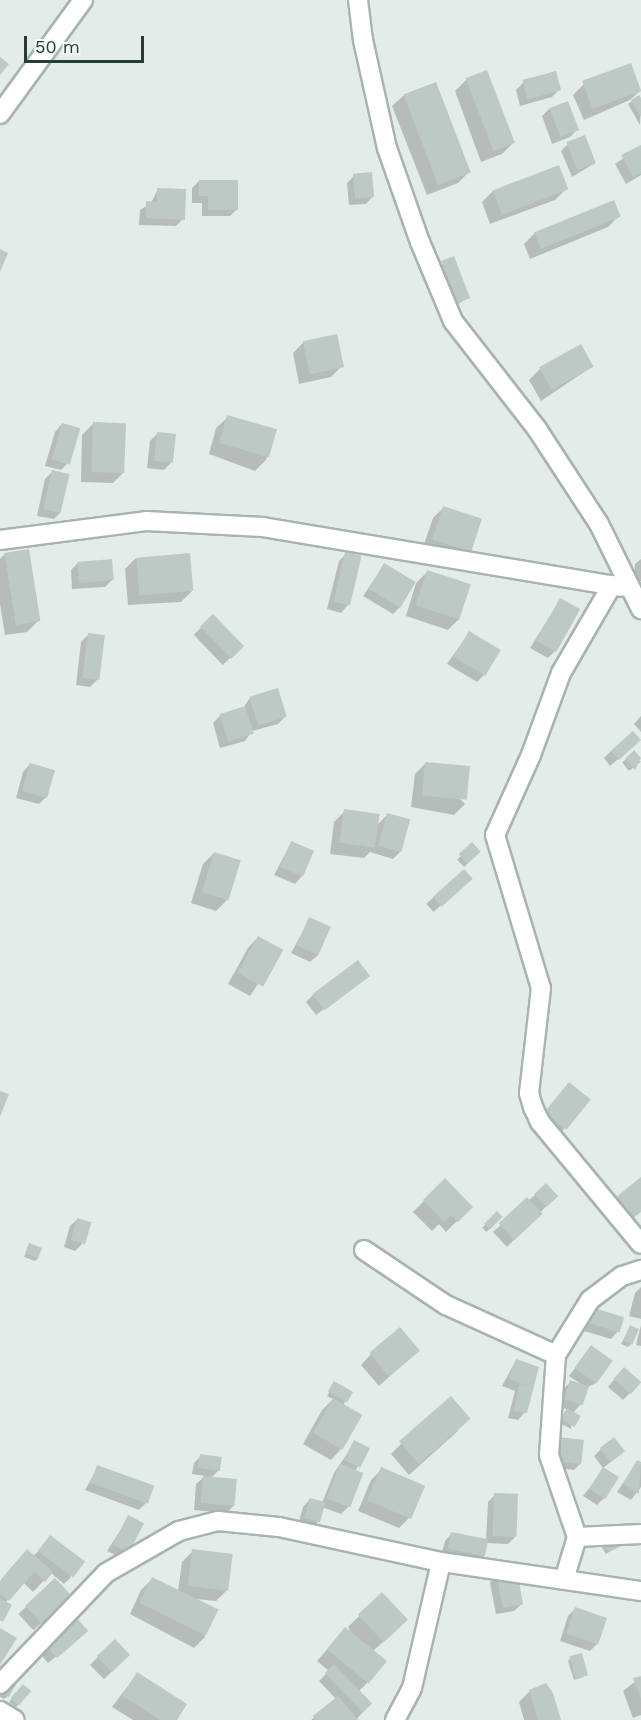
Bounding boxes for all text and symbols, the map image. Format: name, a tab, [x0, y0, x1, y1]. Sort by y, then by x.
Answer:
scale bar	[27, 24, 147, 62]
text: 50 m	[35, 36, 80, 57]

